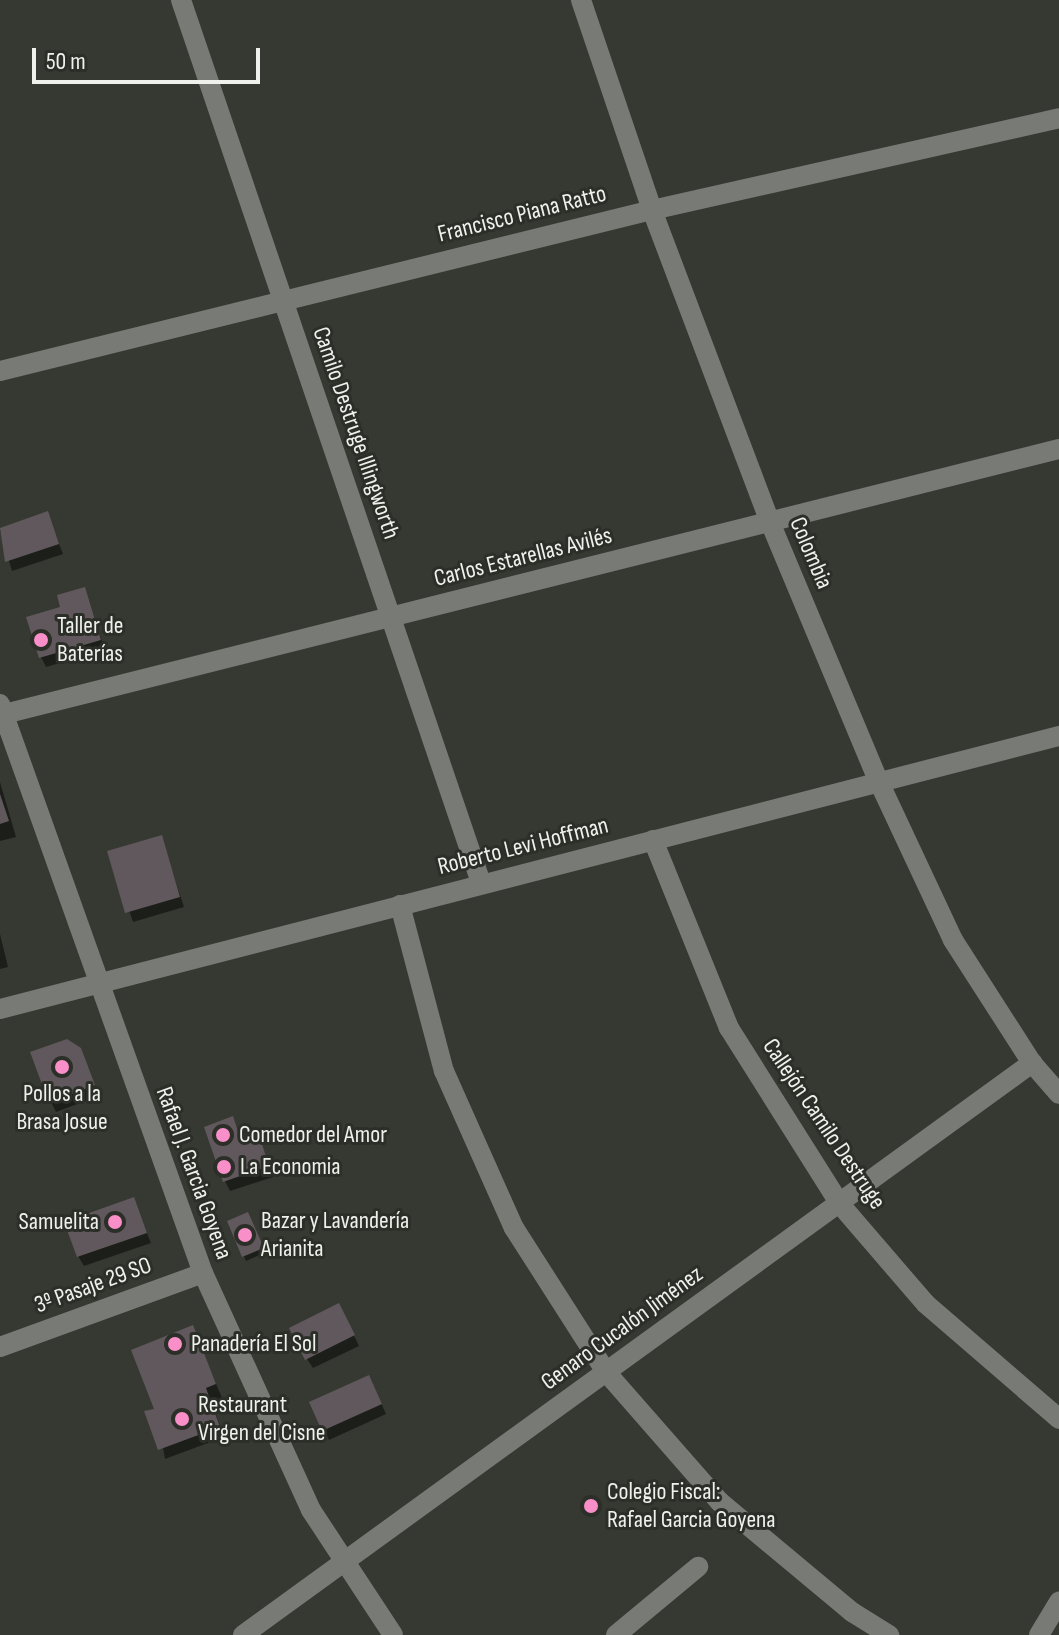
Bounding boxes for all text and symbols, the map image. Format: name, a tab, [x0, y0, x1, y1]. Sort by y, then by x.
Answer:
scale bar	[36, 32, 264, 82]
text: 50 m	[46, 47, 86, 76]
street label: Francisco Piana Ratto	[435, 179, 609, 249]
street label: Camilo Destruge Illingworth	[306, 323, 406, 543]
street label: Colombia	[783, 513, 839, 593]
street label: Carlos Estarellas Avilés	[431, 521, 615, 593]
place label: Taller de Baterías	[57, 612, 123, 668]
marker: Taller de Baterías	[32, 631, 50, 649]
street label: Roberto Levi Hoffman	[435, 811, 611, 881]
street label: Callejón Camilo Destruge	[756, 1033, 892, 1215]
marker: Pollos a la Brasa Josue	[53, 1058, 71, 1076]
place label: Pollos a la Brasa Josue	[16, 1080, 108, 1136]
street label: Rafael J. Garcia Goyena	[149, 1083, 239, 1263]
place label: Comedor del Amor	[239, 1121, 387, 1149]
marker: Comedor del Amor	[214, 1126, 232, 1144]
place label: La Economia	[240, 1153, 340, 1181]
marker: La Economia	[215, 1158, 233, 1176]
place label: Bazar y Lavandería Arianita	[261, 1207, 409, 1263]
place label: Samuelita	[19, 1208, 99, 1236]
marker: Samuelita	[106, 1213, 124, 1231]
marker: Bazar y Lavandería Arianita	[236, 1226, 254, 1244]
street label: 3º Pasaje 29 SO	[31, 1251, 155, 1319]
street label: Genaro Cucalón Jiménez	[535, 1260, 709, 1396]
place label: Panadería El Sol	[191, 1330, 316, 1358]
marker: Panadería El Sol	[166, 1335, 184, 1353]
place label: Restaurant Virgen del Cisne	[198, 1391, 325, 1447]
marker: Restaurant Virgen del Cisne	[173, 1410, 191, 1428]
place label: Colegio Fiscal: Rafael Garcia Goyena	[607, 1478, 776, 1534]
marker: Colegio Fiscal: Rafael Garcia Goyena	[582, 1497, 600, 1515]

